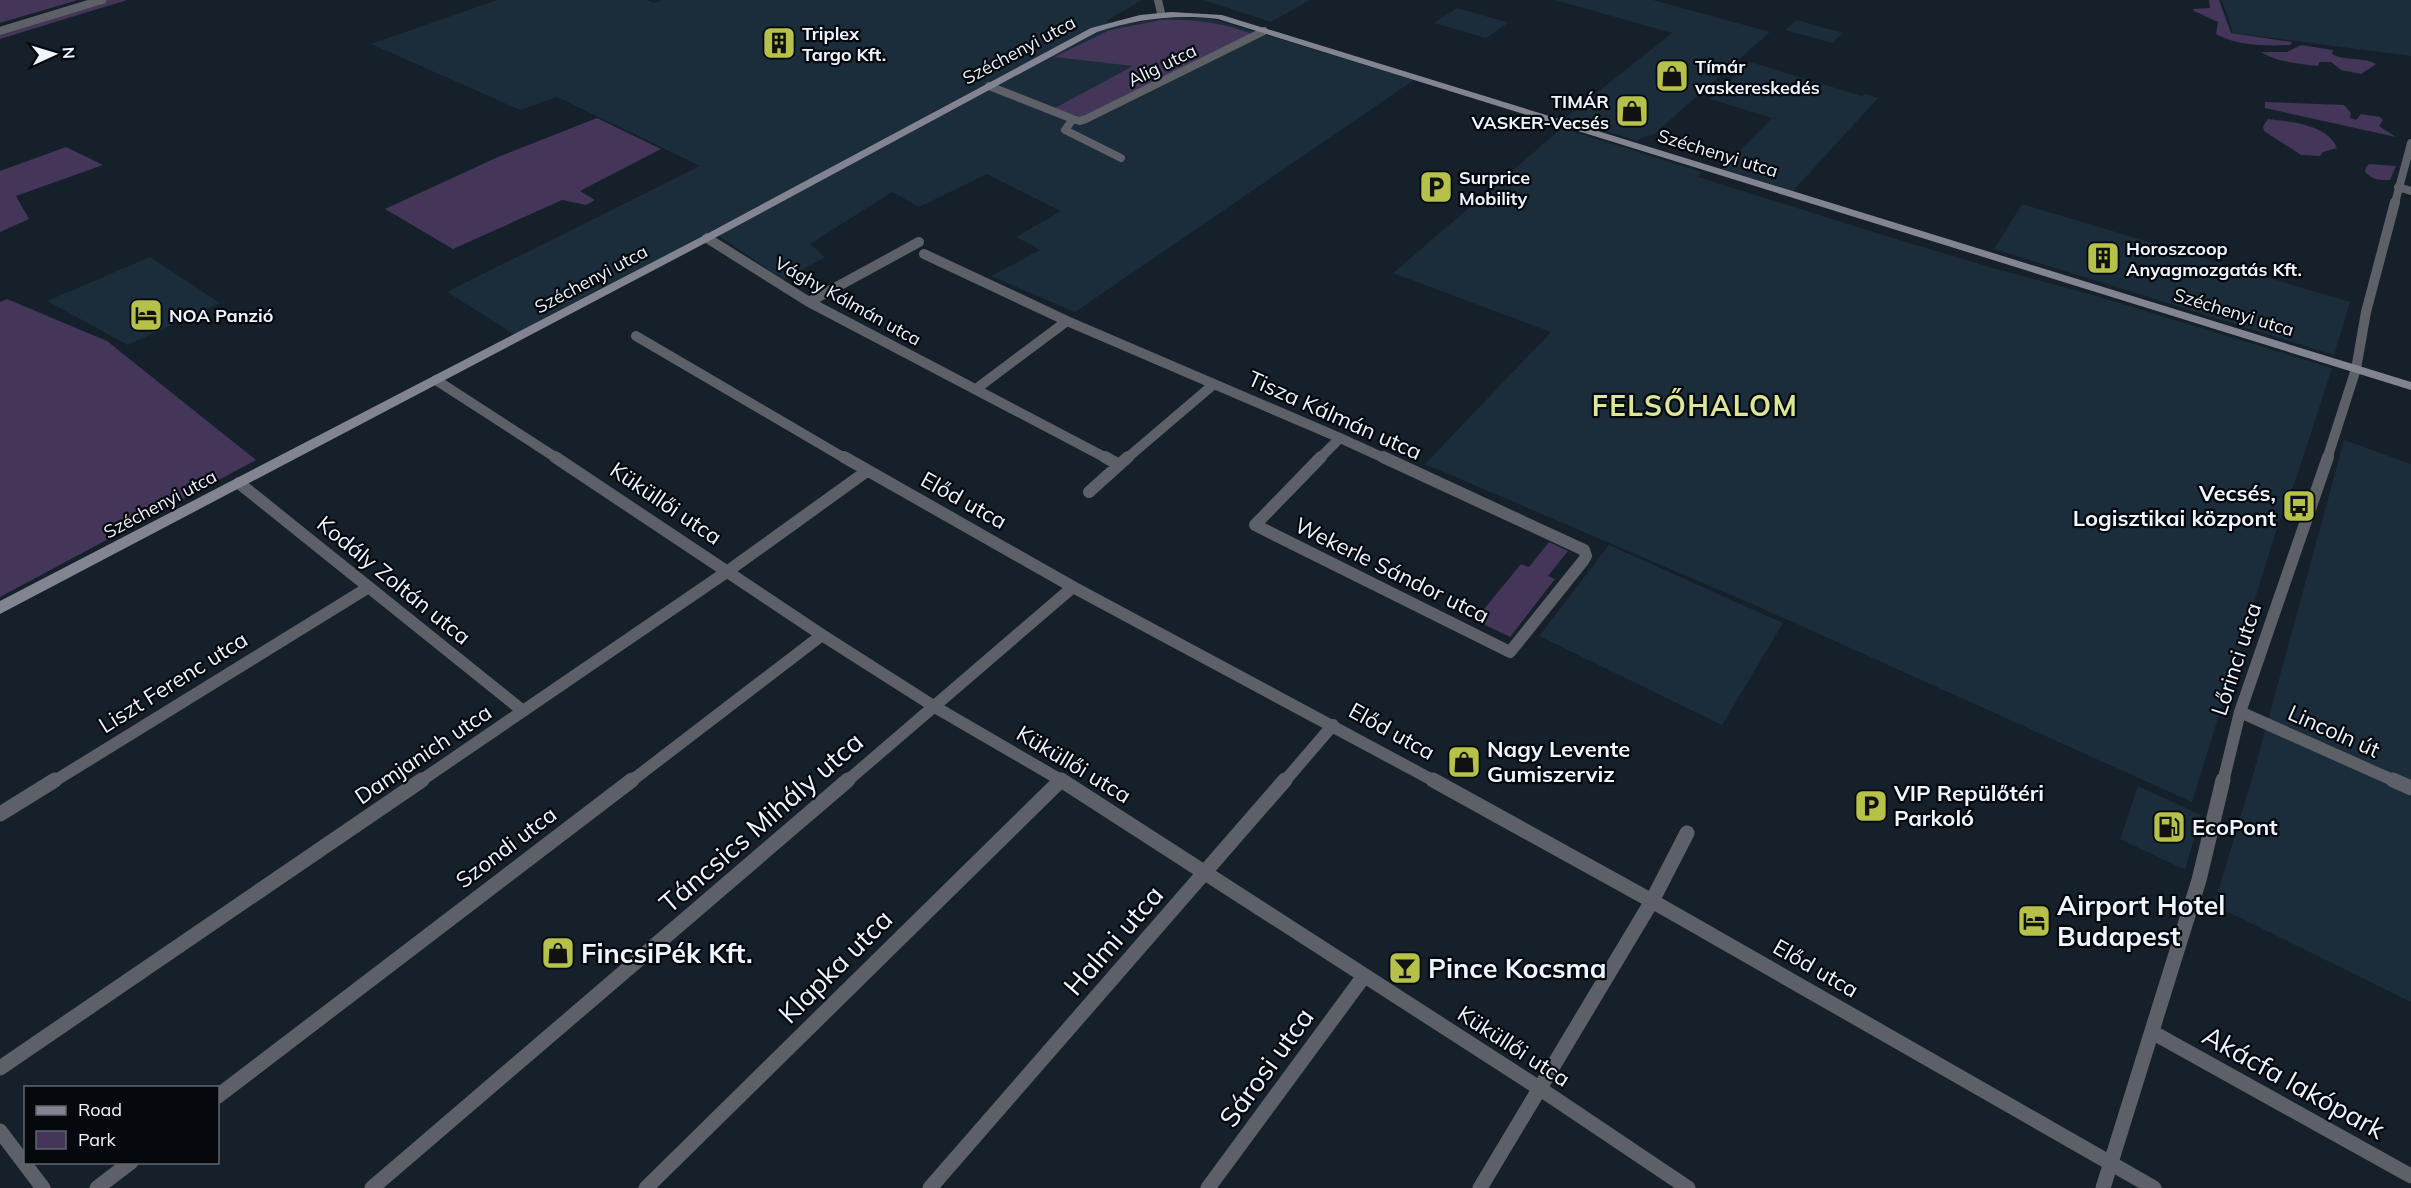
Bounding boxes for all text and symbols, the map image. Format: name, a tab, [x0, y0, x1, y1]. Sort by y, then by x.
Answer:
street label: Széchenyi utca	[959, 11, 1079, 89]
place label: Triplex Targo Kft.	[802, 22, 886, 66]
north arrow	[24, 24, 84, 84]
building icon: Triplex Targo Kft.	[761, 25, 797, 61]
street label: Alig utca	[1124, 39, 1200, 91]
text: N	[59, 46, 79, 60]
place label: Tímár vaskereskedés	[1694, 55, 1820, 99]
shop icon: Tímár vaskereskedés	[1654, 58, 1690, 94]
place label: TIMÁR VASKER-Vecsés	[1470, 90, 1609, 134]
shop icon: TIMÁR VASKER-Vecsés	[1614, 93, 1650, 129]
street label: Széchenyi utca	[1655, 124, 1781, 182]
place label: Surprice Mobility	[1459, 166, 1530, 210]
parking icon: Surprice Mobility	[1418, 169, 1454, 205]
place label: Horoszcoop Anyagmozgatás Kft.	[2126, 237, 2302, 281]
street label: Széchenyi utca	[531, 240, 651, 318]
building icon: Horoszcoop Anyagmozgatás Kft.	[2085, 240, 2121, 276]
street label: Vághy Kálmán utca	[771, 251, 925, 351]
street label: Széchenyi utca	[2171, 283, 2297, 341]
hotel icon: NOA Panzió	[128, 297, 164, 333]
place label: NOA Panzió	[169, 304, 273, 327]
street label: Tisza Kálmán utca	[1244, 364, 1426, 466]
district label: FELSŐHALOM	[1592, 388, 1798, 423]
street label: Küküllői utca	[605, 455, 727, 551]
street label: Széchenyi utca	[100, 465, 220, 543]
street label: Előd utca	[916, 465, 1012, 535]
place label: Vecsés, Logisztikai központ	[2073, 479, 2276, 532]
bus stop icon: Vecsés, Logisztikai központ	[2281, 488, 2317, 524]
street label: Kodály Zoltán utca	[311, 509, 477, 651]
street label: Wekerle Sándor utca	[1290, 511, 1494, 629]
street label: Lőrinci utca	[2205, 599, 2267, 719]
street label: Liszt Ferenc utca	[93, 625, 253, 739]
street label: Előd utca	[1344, 696, 1440, 766]
street label: Damjanich utca	[349, 698, 497, 810]
street label: Lincoln út	[2284, 698, 2385, 764]
street label: Küküllői utca	[1012, 719, 1136, 809]
street label: Táncsics Mihály utca	[652, 724, 870, 920]
place label: Nagy Levente Gumiszerviz	[1487, 735, 1630, 788]
shop icon: Nagy Levente Gumiszerviz	[1446, 744, 1482, 780]
place label: VIP Repülőtéri Parkoló	[1893, 779, 2044, 832]
parking icon: VIP Repülőtéri Parkoló	[1853, 788, 1889, 824]
street label: Szondi utca	[450, 800, 562, 894]
fuel station icon: EcoPont	[2151, 809, 2187, 845]
place label: EcoPont	[2192, 813, 2278, 841]
street label: Halmi utca	[1056, 878, 1170, 1002]
place label: Airport Hotel Budapest	[2057, 888, 2225, 953]
street label: Klapka utca	[771, 902, 899, 1030]
hotel icon: Airport Hotel Budapest	[2016, 903, 2052, 939]
street label: Előd utca	[1768, 932, 1864, 1004]
shop icon: FincsiPék Kft.	[540, 935, 576, 971]
place label: FincsiPék Kft.	[581, 936, 753, 970]
bar icon: Pince Kocsma	[1387, 950, 1423, 986]
place label: Pince Kocsma	[1428, 951, 1607, 985]
street label: Küküllői utca	[1452, 999, 1576, 1093]
street label: Sárosi utca	[1211, 1001, 1321, 1133]
street label: Akácfa lakópark	[2197, 1018, 2392, 1147]
legend	[24, 1086, 219, 1164]
text: Road	[78, 1098, 122, 1121]
text: Park	[78, 1128, 117, 1151]

